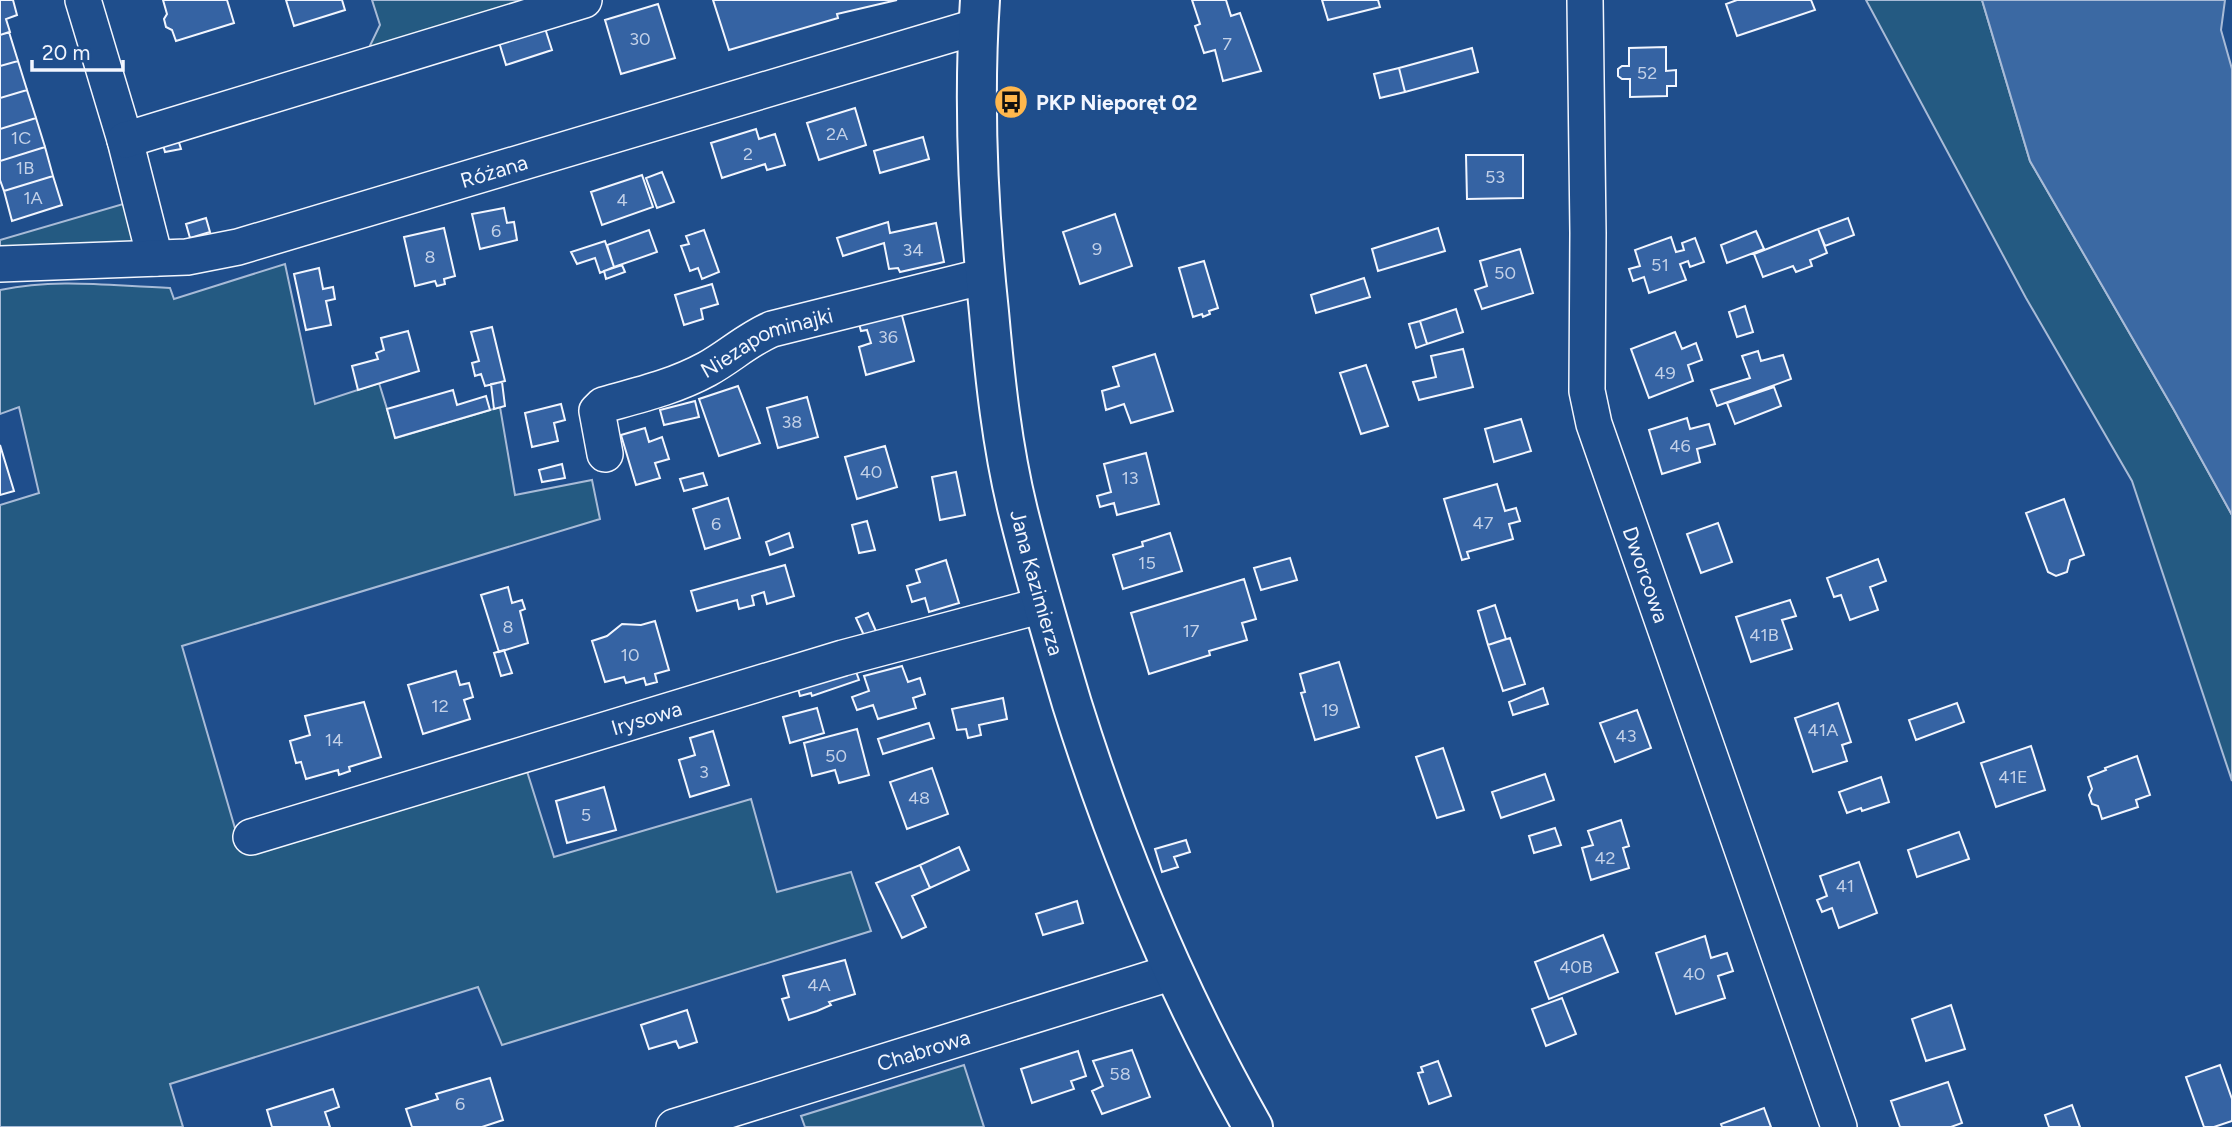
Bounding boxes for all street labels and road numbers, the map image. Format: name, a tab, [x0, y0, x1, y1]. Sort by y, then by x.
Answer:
street label: Różana	[457, 149, 530, 193]
street label: Niezapominajki	[696, 302, 835, 383]
street label: Jana Kazimierza	[1006, 507, 1069, 658]
street label: Dworcowa	[1618, 523, 1675, 626]
street label: Irysowa	[608, 695, 685, 740]
street label: Chabrowa	[874, 1023, 973, 1076]

